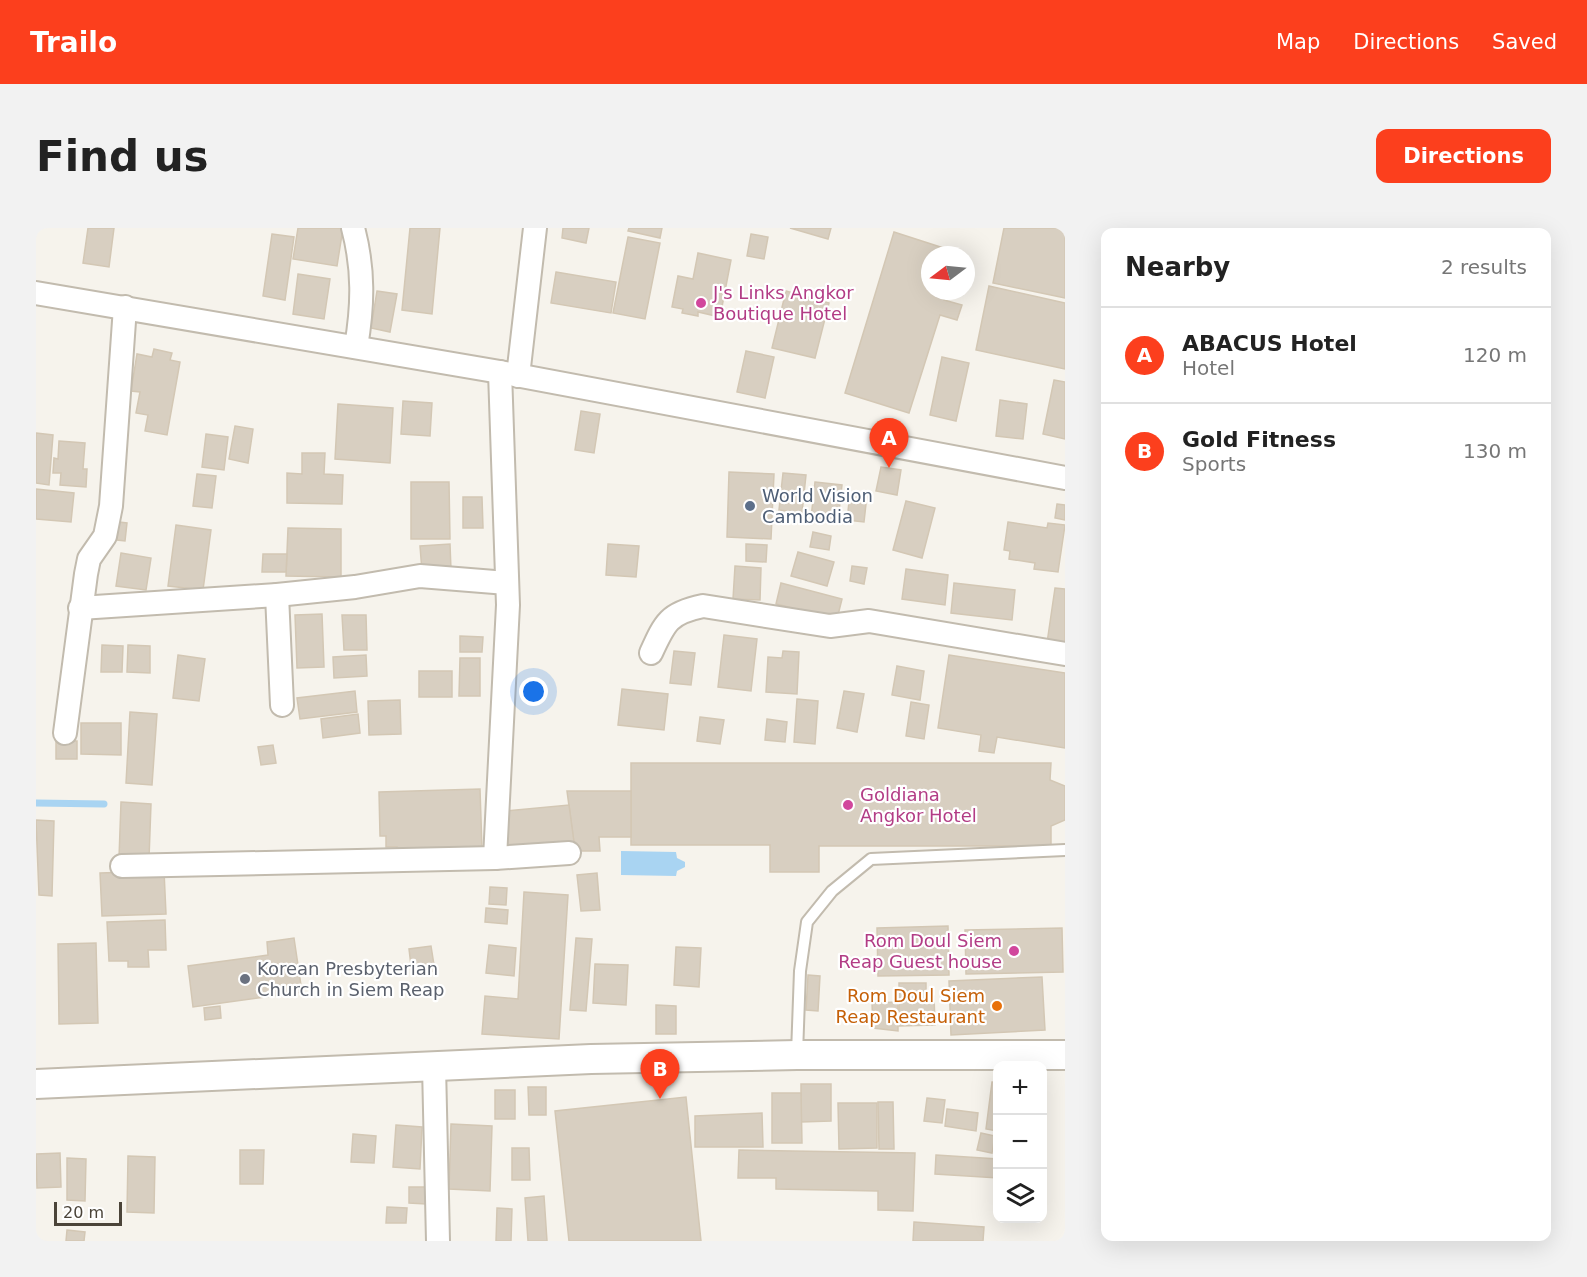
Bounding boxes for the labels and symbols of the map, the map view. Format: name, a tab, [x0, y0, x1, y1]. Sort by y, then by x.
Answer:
north arrow	[921, 246, 975, 300]
place label: J's Links Angkor Boutique Hotel	[712, 282, 854, 324]
marker: J's Links Angkor Boutique Hotel	[694, 296, 708, 310]
pin: A	[870, 418, 908, 468]
place label: World Vision Cambodia	[762, 485, 873, 527]
marker: World Vision Cambodia	[743, 499, 757, 513]
your location	[519, 677, 548, 706]
place label: Goldiana Angkor Hotel	[860, 784, 977, 826]
marker: Goldiana Angkor Hotel	[841, 798, 855, 812]
place label: Rom Doul Siem Reap Guest house	[838, 930, 1002, 972]
marker: Rom Doul Siem Reap Guest house	[1007, 944, 1021, 958]
place label: Korean Presbyterian Church in Siem Reap	[257, 958, 445, 1000]
marker: Korean Presbyterian Church in Siem Reap	[238, 972, 252, 986]
place label: Rom Doul Siem Reap Restaurant	[836, 985, 985, 1027]
marker: Rom Doul Siem Reap Restaurant	[990, 999, 1004, 1013]
pin: B	[640, 1050, 680, 1099]
scale bar	[54, 1199, 122, 1226]

